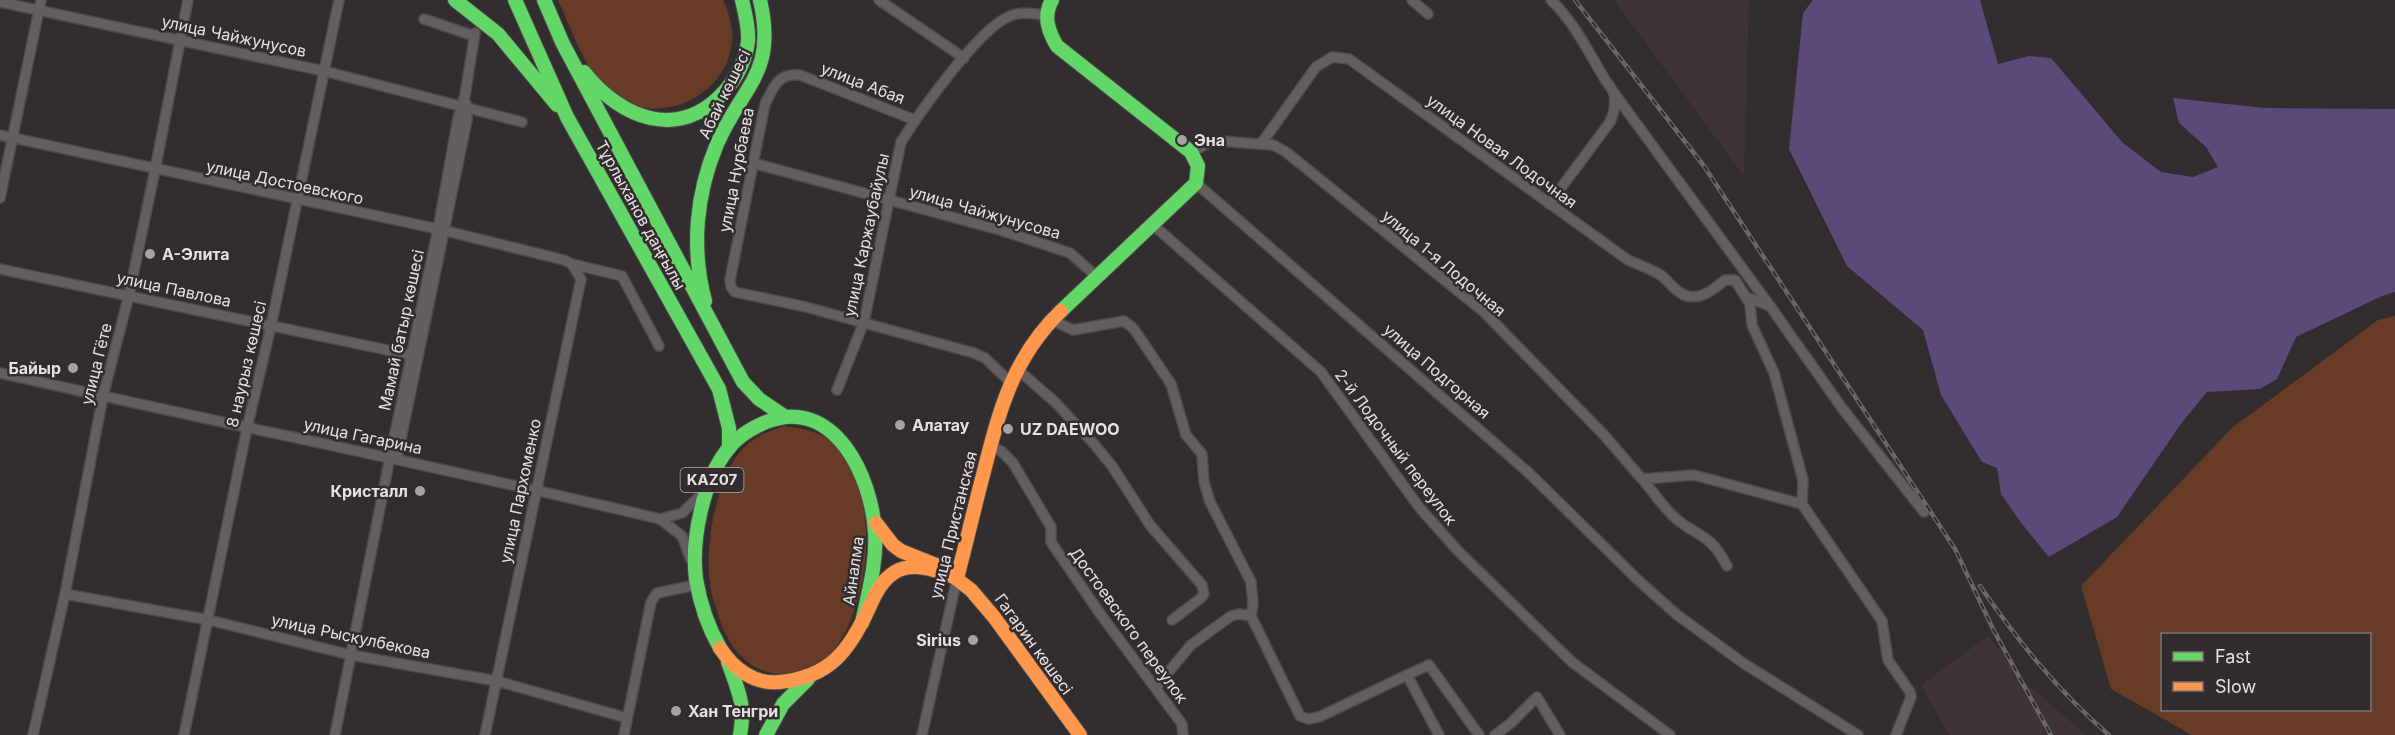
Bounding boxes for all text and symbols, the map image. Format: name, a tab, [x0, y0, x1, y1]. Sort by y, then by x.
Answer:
street label: улица Чайжунусов	[160, 11, 308, 61]
street label: Абай көшесі	[694, 46, 754, 142]
street label: улица Абая	[818, 58, 908, 108]
street label: улица Новая Лодочная	[1423, 90, 1581, 212]
street label: улица Нурбаева	[714, 106, 758, 234]
place label: Эна	[1194, 130, 1225, 150]
marker: Эна	[1175, 133, 1189, 147]
street label: Тұрлыханов даңғылы	[592, 137, 690, 293]
street label: улица Каржаубайулы	[839, 151, 893, 319]
street label: улица Достоевского	[205, 156, 365, 208]
street label: улица Чайжунусова	[907, 181, 1063, 243]
street label: улица 1-я Лодочная	[1378, 205, 1510, 321]
place label: А-Элита	[162, 244, 230, 264]
marker: А-Элита	[143, 247, 157, 261]
street label: Мамай батыр көшесі	[374, 248, 428, 412]
street label: улица Павлова	[115, 267, 233, 311]
street label: 8 наурыз көшесі	[222, 299, 270, 429]
street label: улица Подгорная	[1380, 319, 1494, 423]
street label: улица Гёте	[76, 321, 116, 407]
place label: Байыр	[8, 358, 61, 378]
marker: Байыр	[66, 361, 80, 375]
street label: 2-й Лодочный переулок	[1331, 365, 1461, 529]
street label: улица Гагарина	[302, 414, 424, 458]
place label: Алатау	[912, 415, 970, 435]
street label: улица Пархоменко	[495, 417, 545, 565]
marker: Алатау	[893, 418, 907, 432]
place label: UZ DAEWOO	[1020, 419, 1120, 439]
marker: UZ DAEWOO	[1001, 422, 1015, 436]
street label: улица Пристанская	[925, 449, 981, 601]
road number: KAZ07	[680, 468, 744, 492]
place label: Кристалл	[330, 481, 408, 501]
marker: Кристалл	[413, 484, 427, 498]
street label: Айналма	[838, 535, 868, 607]
street label: Достоевского переулок	[1066, 543, 1193, 707]
street label: Гагарин көшесі	[991, 590, 1077, 698]
street label: улица Рыскулбекова	[270, 609, 432, 663]
place label: Sirius	[916, 630, 961, 650]
marker: Sirius	[966, 633, 980, 647]
legend	[2161, 633, 2371, 711]
text: Fast	[2215, 646, 2251, 667]
text: Slow	[2215, 676, 2256, 697]
place label: Хан Тенгри	[688, 701, 778, 721]
marker: Хан Тенгри	[669, 704, 683, 718]

